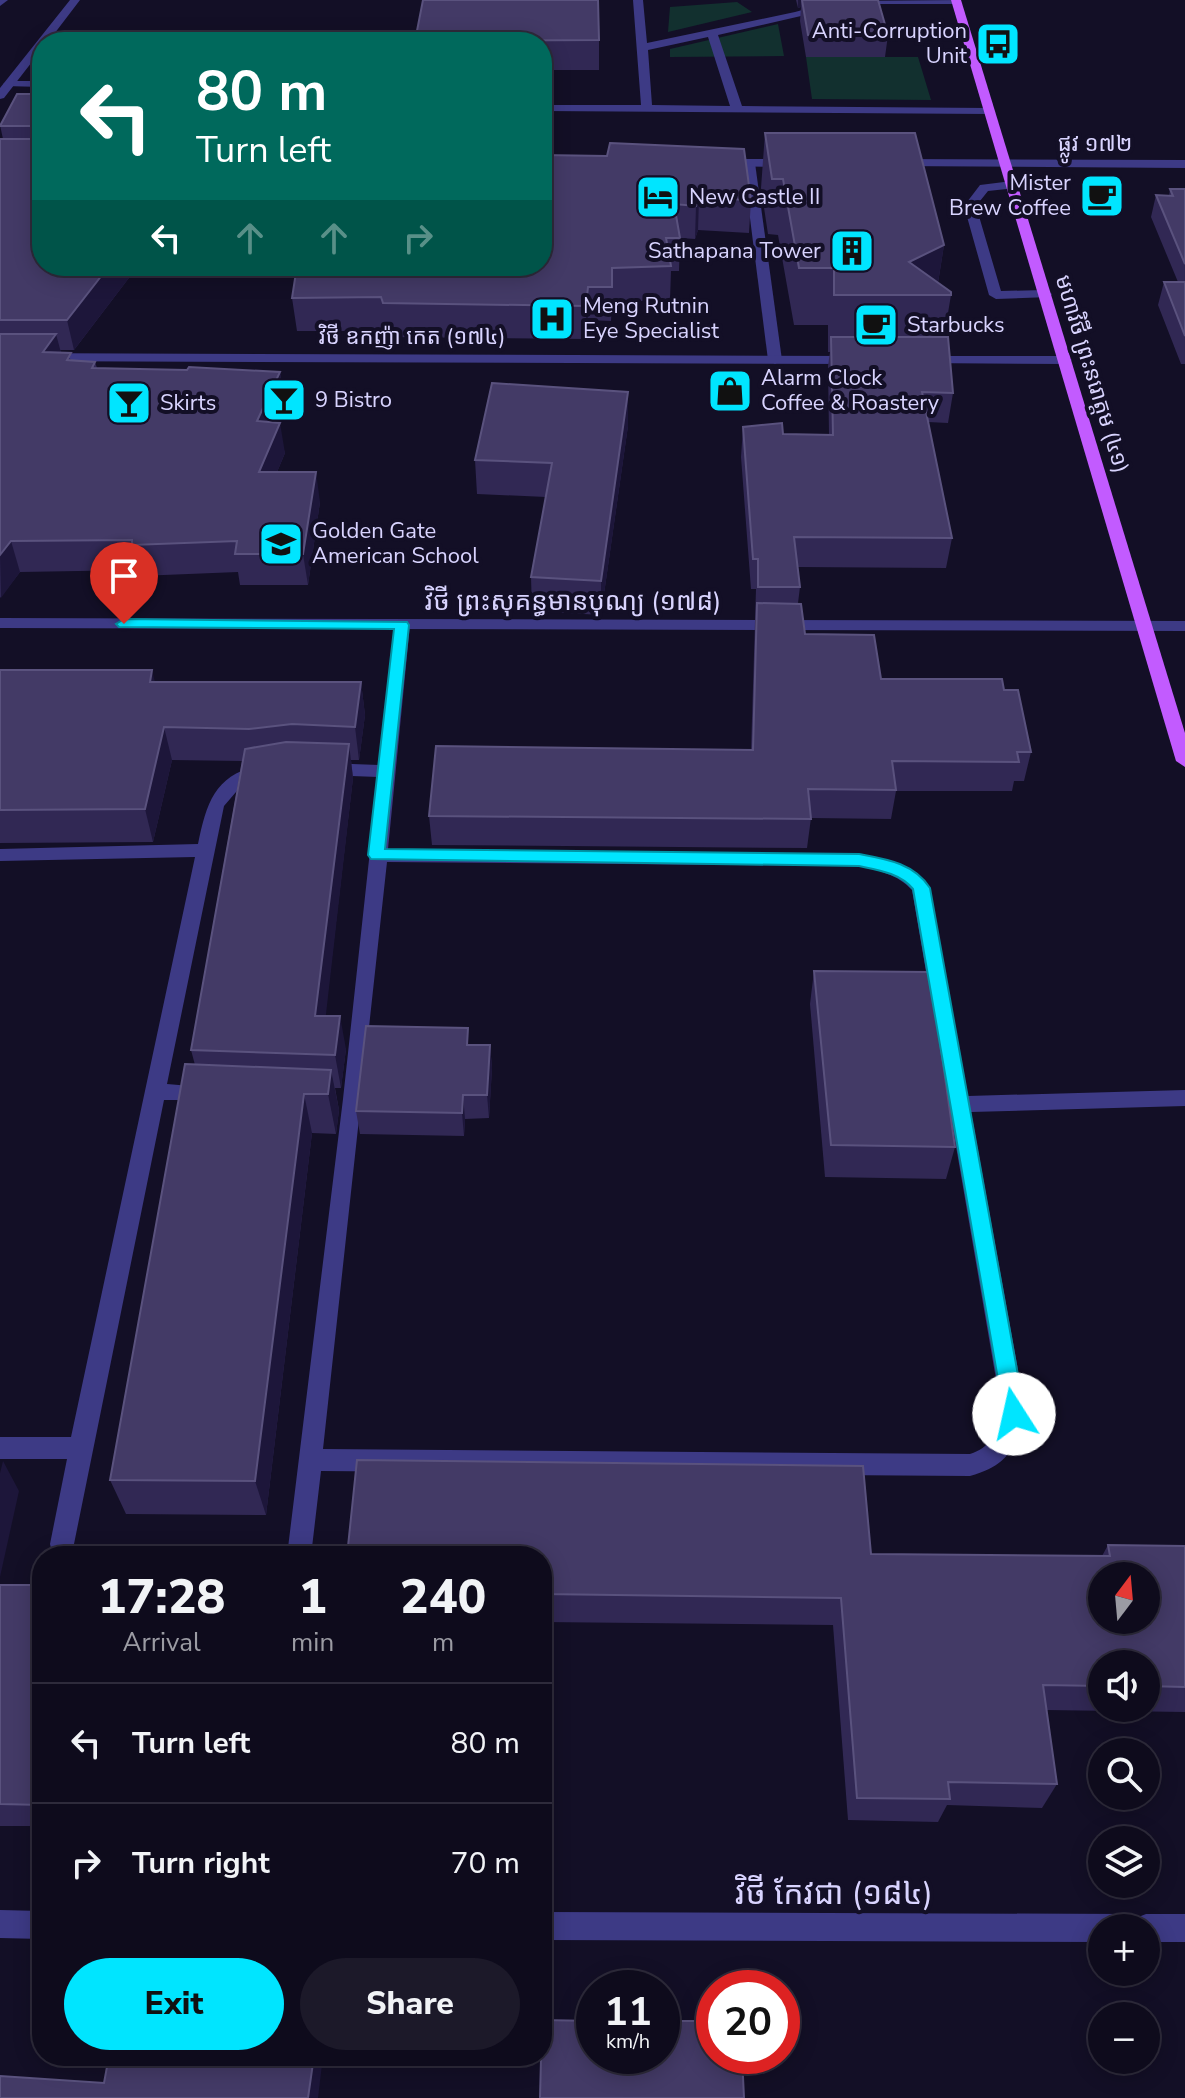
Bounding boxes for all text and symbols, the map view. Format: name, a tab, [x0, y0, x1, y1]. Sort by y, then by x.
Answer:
place label: Anti-Corruption Unit	[812, 16, 967, 71]
bus stop icon: Anti-Corruption Unit	[974, 20, 1022, 68]
text: 80 m	[196, 53, 327, 130]
icon: left	[64, 64, 168, 168]
text: Turn left	[196, 126, 331, 175]
street label: ផ្លូវ ១៧២	[1058, 129, 1132, 164]
place label: Mister Brew Coffee	[949, 168, 1071, 223]
cafe icon: Mister Brew Coffee	[1078, 172, 1126, 220]
hotel icon: New Castle II	[634, 173, 682, 221]
place label: New Castle II	[689, 182, 820, 212]
icon: left	[144, 216, 188, 260]
icon: ahead	[228, 216, 272, 260]
icon: ahead	[312, 216, 356, 260]
icon: right	[396, 216, 440, 260]
building icon: Sathapana Tower	[828, 227, 876, 275]
place label: Sathapana Tower	[648, 236, 821, 266]
street label: មហាវិថី ព្រះនរោត្តម (៤១)	[1048, 271, 1136, 477]
place label: Meng Rutnin Eye Specialist	[583, 291, 719, 346]
hospital icon: Meng Rutnin Eye Specialist	[528, 295, 576, 343]
cafe icon: Starbucks	[852, 301, 900, 349]
place label: Starbucks	[907, 310, 1004, 340]
street label: វិថី ឧកញ៉ា កេត (១៧៤)	[318, 322, 505, 352]
place label: Alarm Clock Coffee & Roastery	[761, 363, 940, 418]
shop icon: Alarm Clock Coffee & Roastery	[706, 367, 754, 415]
bar icon: 9 Bistro	[260, 376, 308, 424]
bar icon: Skirts	[105, 379, 153, 427]
place label: 9 Bistro	[315, 385, 392, 415]
place label: Skirts	[160, 388, 216, 418]
place label: Golden Gate American School	[312, 516, 479, 571]
school or university icon: Golden Gate American School	[257, 520, 305, 568]
pin	[90, 542, 158, 624]
icon: arrive	[102, 554, 146, 598]
street label: វិថី ព្រះសុគន្ធមានបុណ្យ (១៧៨)	[424, 584, 721, 619]
position arrow	[972, 1372, 1056, 1456]
north arrow	[1088, 1562, 1160, 1634]
map controls	[1088, 1562, 1160, 2074]
text: 17:28	[98, 1564, 225, 1630]
text: 1	[298, 1564, 327, 1630]
text: 240	[400, 1564, 486, 1630]
text: Arrival	[122, 1625, 201, 1660]
text: min	[291, 1625, 334, 1660]
text: m	[432, 1625, 454, 1660]
button: sound	[1088, 1650, 1160, 1722]
icon: left	[64, 1721, 108, 1765]
text: Turn left	[132, 1723, 250, 1764]
text: 80 m	[451, 1723, 520, 1764]
button: search	[1088, 1738, 1160, 1810]
button: layers	[1088, 1826, 1160, 1898]
icon: right	[64, 1841, 108, 1885]
text: Turn right	[132, 1843, 270, 1884]
text: 70 m	[451, 1843, 520, 1884]
street label: វិថី កែវជា (១៨៤)	[735, 1872, 933, 1915]
button: +	[1088, 1914, 1160, 1986]
button: Exit	[64, 1958, 284, 2050]
button: Share	[300, 1958, 520, 2050]
speed limit sign: 20	[696, 1970, 800, 2074]
text: 11	[604, 1985, 652, 2039]
button: −	[1088, 2002, 1160, 2074]
text: km/h	[606, 2028, 650, 2055]

